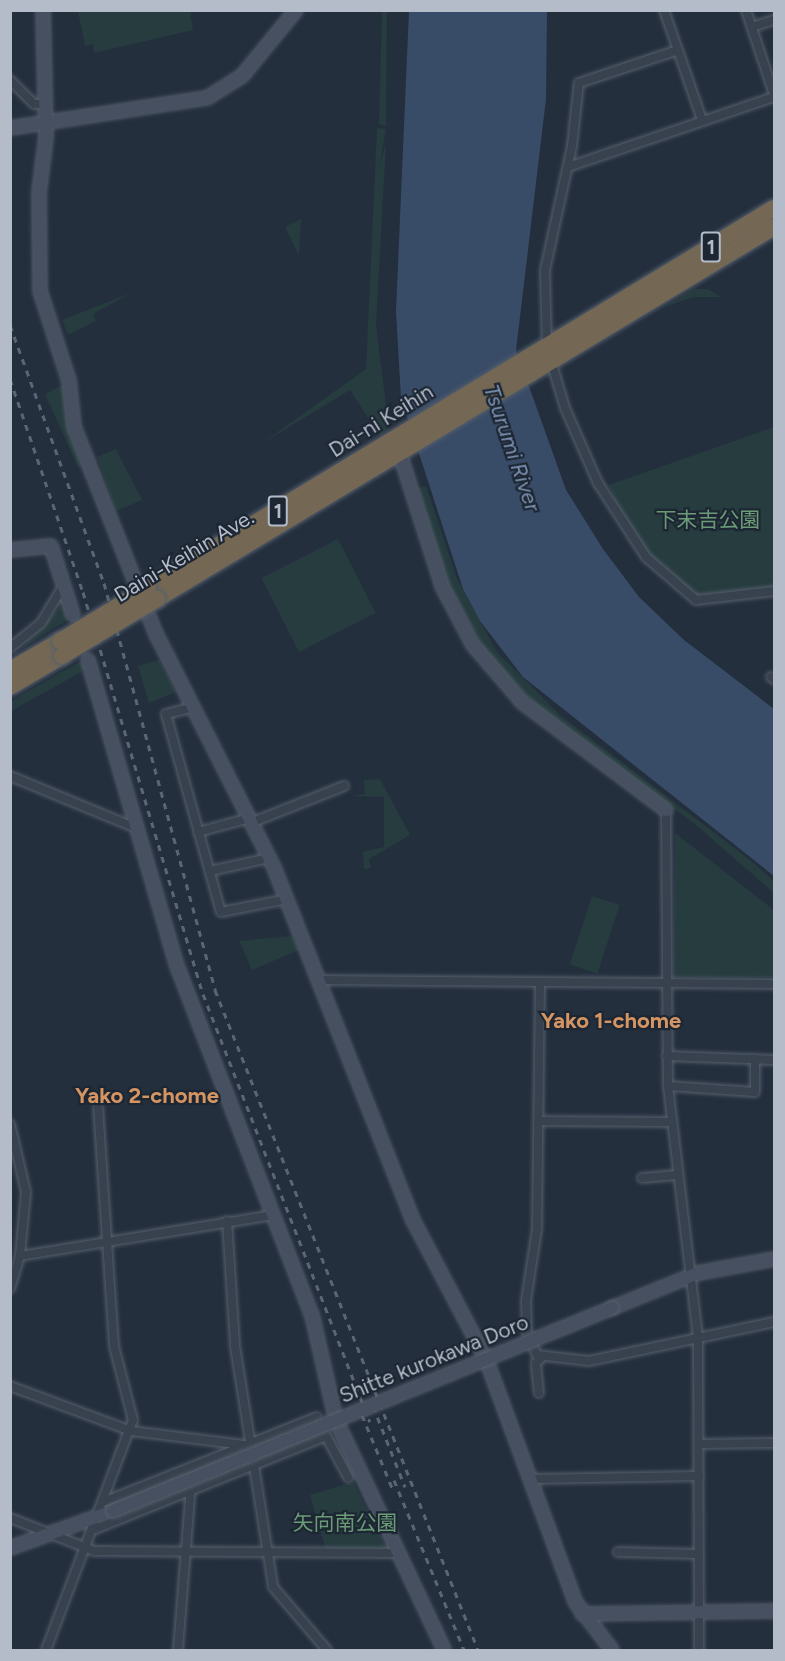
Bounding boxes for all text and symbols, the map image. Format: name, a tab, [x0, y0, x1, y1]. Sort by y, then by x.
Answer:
road number: 1	[700, 230, 722, 264]
street label: Dai-ni Keihin	[324, 379, 438, 463]
water label: Tsurumi River	[478, 381, 546, 515]
road number: 1	[268, 494, 288, 528]
street label: Daini-Keihin Ave.	[110, 504, 258, 608]
park label: 下末吉公園	[656, 507, 760, 533]
district label: Yako 1-chome	[541, 1008, 681, 1034]
district label: Yako 2-chome	[75, 1083, 219, 1109]
street label: Shitte kurokawa Doro	[336, 1310, 532, 1408]
park label: 矢向南公園	[293, 1510, 397, 1536]

